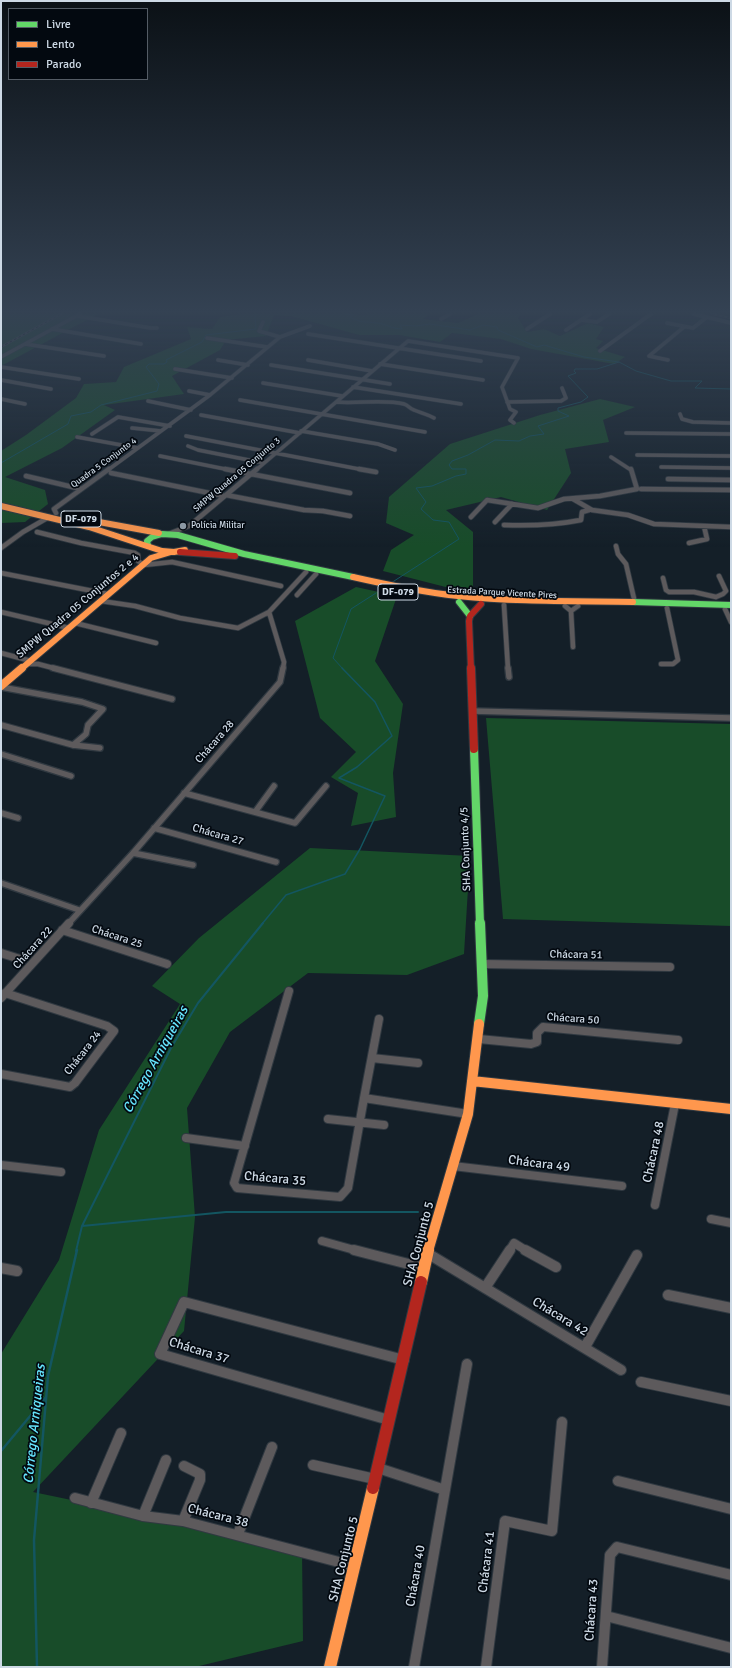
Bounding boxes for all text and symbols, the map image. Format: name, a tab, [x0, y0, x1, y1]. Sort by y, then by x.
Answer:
legend	[8, 8, 148, 80]
text: Livre	[46, 17, 71, 32]
text: Lento	[46, 37, 75, 52]
text: Parado	[46, 57, 82, 72]
street label: SMPW Quadra 05 Conjunto 3	[191, 435, 283, 515]
street label: Quadra 5 Conjunto 4	[69, 436, 139, 490]
road number: DF-079	[61, 511, 101, 527]
marker: Polícia Militar	[178, 521, 188, 531]
place label: Polícia Militar	[191, 521, 245, 531]
street label: SMPW Quadra 05 Conjuntos 2 e 4	[14, 551, 142, 661]
road number: DF-079	[378, 584, 418, 600]
street label: Estrada Parque Vicente Pires	[447, 585, 557, 601]
street label: Chácara 28	[193, 718, 237, 766]
street label: SHA Conjunto 4/5	[458, 807, 474, 891]
street label: Chácara 27	[191, 821, 245, 849]
street label: Chácara 25	[90, 923, 144, 951]
street label: Chácara 22	[10, 924, 56, 972]
street label: Chácara 51	[550, 948, 602, 962]
water label: Córrego Arniqueiras	[120, 1004, 192, 1116]
street label: Chácara 50	[546, 1011, 600, 1027]
street label: Chácara 24	[62, 1028, 104, 1078]
street label: Chácara 48	[640, 1120, 668, 1184]
street label: Chácara 49	[507, 1152, 571, 1176]
street label: Chácara 35	[243, 1169, 307, 1189]
street label: SHA Conjunto 5	[400, 1200, 438, 1288]
street label: Chácara 42	[529, 1294, 591, 1340]
street label: Chácara 37	[167, 1334, 231, 1368]
water label: Córrego Arniqueiras	[20, 1364, 50, 1484]
street label: Chácara 38	[186, 1501, 250, 1531]
street label: SHA Conjunto 5	[326, 1515, 362, 1603]
street label: Chácara 41	[475, 1530, 499, 1594]
street label: Chácara 40	[403, 1544, 429, 1608]
street label: Chácara 43	[582, 1578, 602, 1642]

